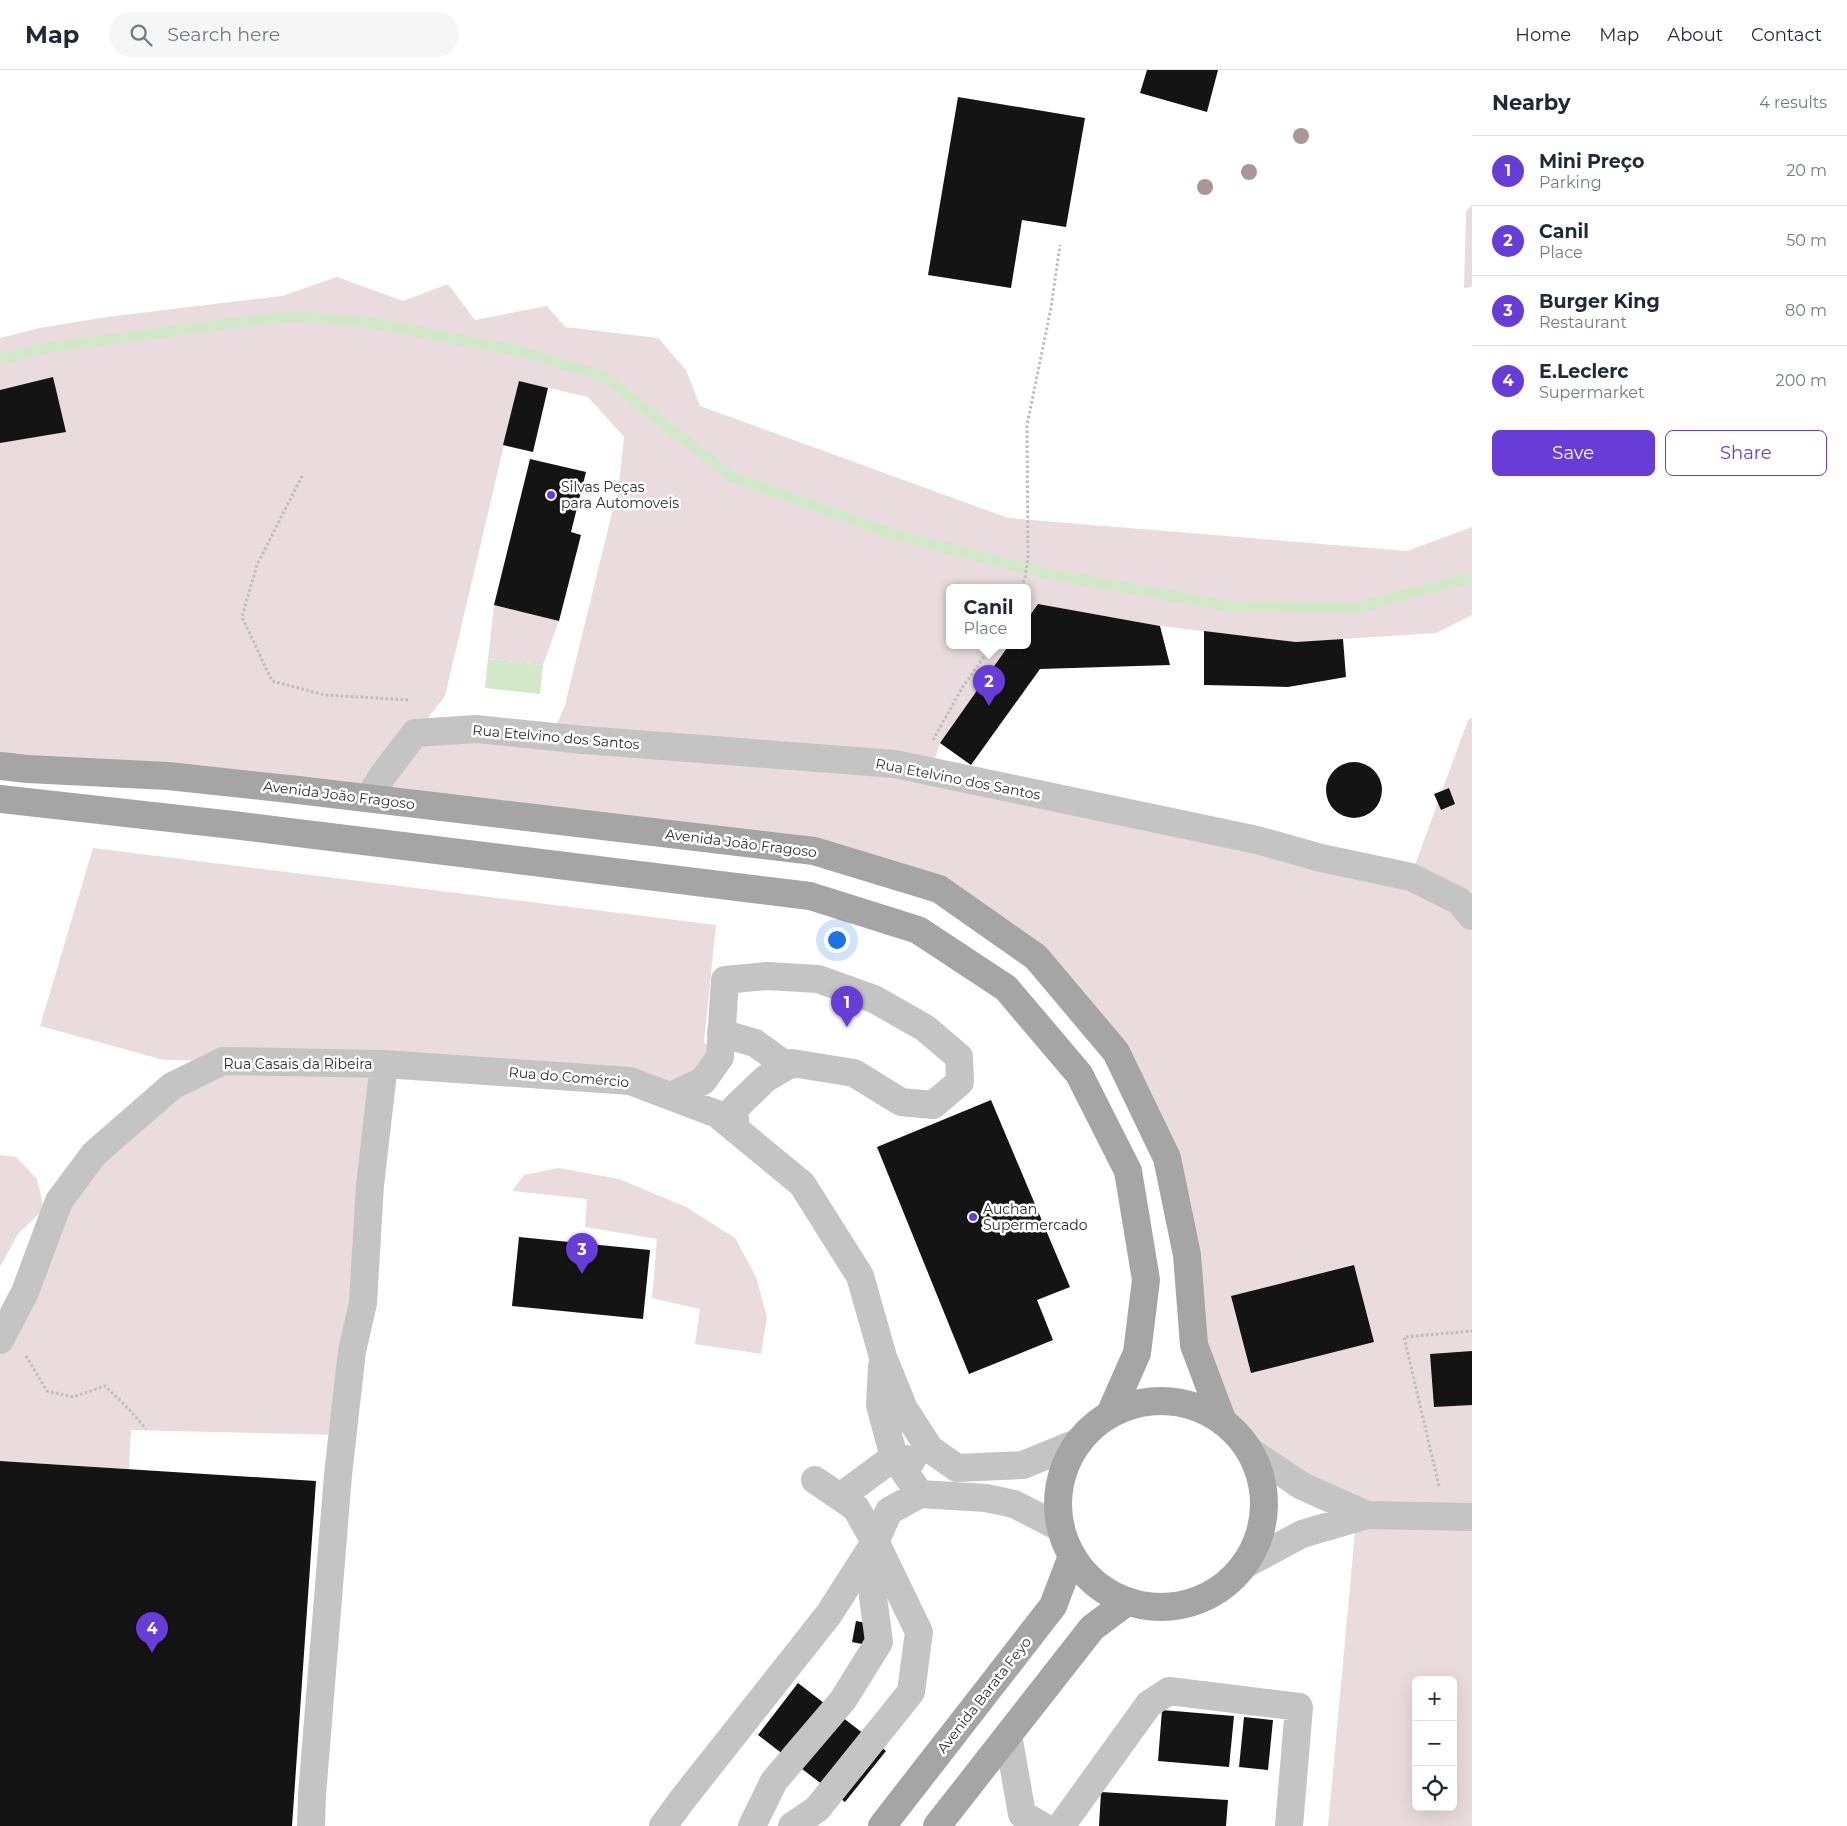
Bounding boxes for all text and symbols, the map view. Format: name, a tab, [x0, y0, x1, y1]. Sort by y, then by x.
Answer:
search box	[109, 12, 459, 57]
text: Map	[25, 20, 79, 49]
icon: search	[127, 21, 155, 49]
text: Search here	[167, 23, 280, 46]
text: Home	[1515, 24, 1571, 46]
text: Map	[1599, 24, 1639, 46]
text: About	[1667, 24, 1723, 46]
text: Contact	[1751, 24, 1822, 46]
text: Nearby	[1492, 90, 1571, 115]
text: 4 results	[1759, 93, 1827, 112]
text: Mini Preço	[1539, 150, 1644, 173]
text: 1	[1505, 161, 1511, 180]
text: 20 m	[1786, 161, 1827, 180]
text: Parking	[1539, 173, 1602, 192]
text: Canil	[1539, 220, 1589, 243]
text: 2	[1503, 231, 1513, 250]
text: 50 m	[1786, 231, 1827, 250]
text: Place	[1539, 243, 1583, 262]
text: Burger King	[1539, 290, 1660, 313]
text: 3	[1503, 301, 1513, 320]
text: 80 m	[1785, 301, 1827, 320]
text: Restaurant	[1539, 313, 1627, 332]
text: E.Leclerc	[1539, 360, 1628, 383]
text: 4	[1502, 371, 1514, 390]
text: 200 m	[1776, 371, 1827, 390]
text: Supermarket	[1539, 383, 1645, 402]
button: Save	[1492, 430, 1655, 476]
button: Share	[1665, 430, 1827, 476]
place label: Silvas Peças para Automoveis	[561, 478, 679, 512]
marker: Silvas Peças para Automoveis	[545, 489, 557, 501]
popup	[946, 584, 1031, 649]
text: Canil	[964, 596, 1013, 619]
text: Place	[964, 619, 1007, 638]
pin: 2	[973, 665, 1005, 706]
street label: Rua Etelvino dos Santos	[472, 721, 640, 753]
street label: Rua Etelvino dos Santos	[874, 754, 1042, 804]
street label: Avenida João Fragoso	[262, 777, 416, 813]
street label: Avenida João Fragoso	[664, 825, 818, 861]
your location	[824, 927, 850, 953]
pin: 1	[831, 986, 863, 1027]
street label: Rua Casais da Ribeira	[223, 1055, 373, 1073]
street label: Rua do Comércio	[508, 1063, 630, 1091]
place label: Auchan Supermercado	[983, 1200, 1088, 1234]
marker: Auchan Supermercado	[967, 1211, 979, 1223]
pin: 3	[566, 1233, 598, 1274]
pin: 4	[136, 1612, 168, 1653]
street label: Avenida Barata Feyo	[933, 1633, 1035, 1757]
map controls	[1412, 1676, 1457, 1811]
button: +	[1412, 1676, 1457, 1721]
button: −	[1412, 1721, 1457, 1766]
button: locate	[1412, 1766, 1457, 1811]

